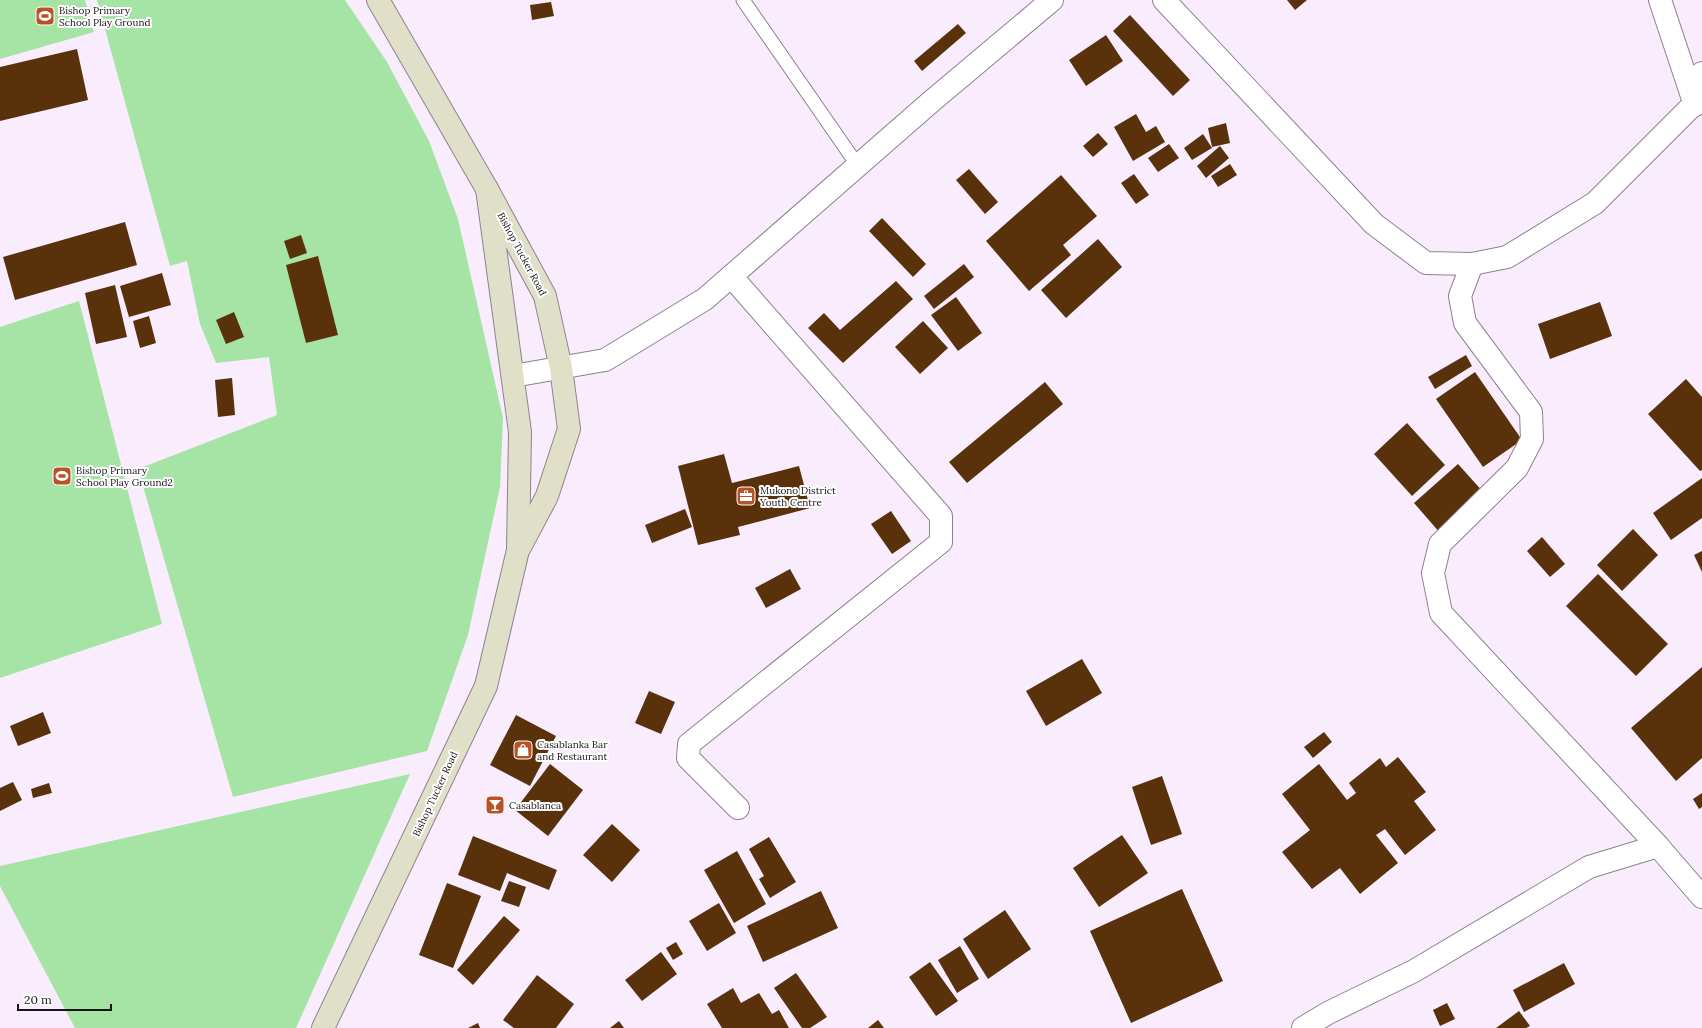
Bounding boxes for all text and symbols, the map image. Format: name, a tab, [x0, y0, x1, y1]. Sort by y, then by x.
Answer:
place label: Bishop Primary School Play Ground	[59, 4, 150, 29]
sports icon: Bishop Primary School Play Ground	[34, 5, 56, 27]
street label: Bishop Tucker Road	[495, 210, 549, 298]
place label: Bishop Primary School Play Ground2	[76, 464, 173, 489]
sports icon: Bishop Primary School Play Ground2	[51, 465, 73, 487]
place label: Mukono District Youth Centre	[759, 484, 836, 509]
office icon: Mukono District Youth Centre	[735, 485, 757, 507]
place label: Casablanka Bar and Restaurant	[537, 738, 608, 763]
shop icon: Casablanka Bar and Restaurant	[512, 739, 534, 761]
street label: Bishop Tucker Road	[410, 749, 460, 839]
bar icon: Casablanca	[484, 794, 506, 816]
place label: Casablanca	[509, 799, 561, 812]
scale bar	[18, 986, 111, 1012]
text: 20 m	[24, 992, 52, 1007]

